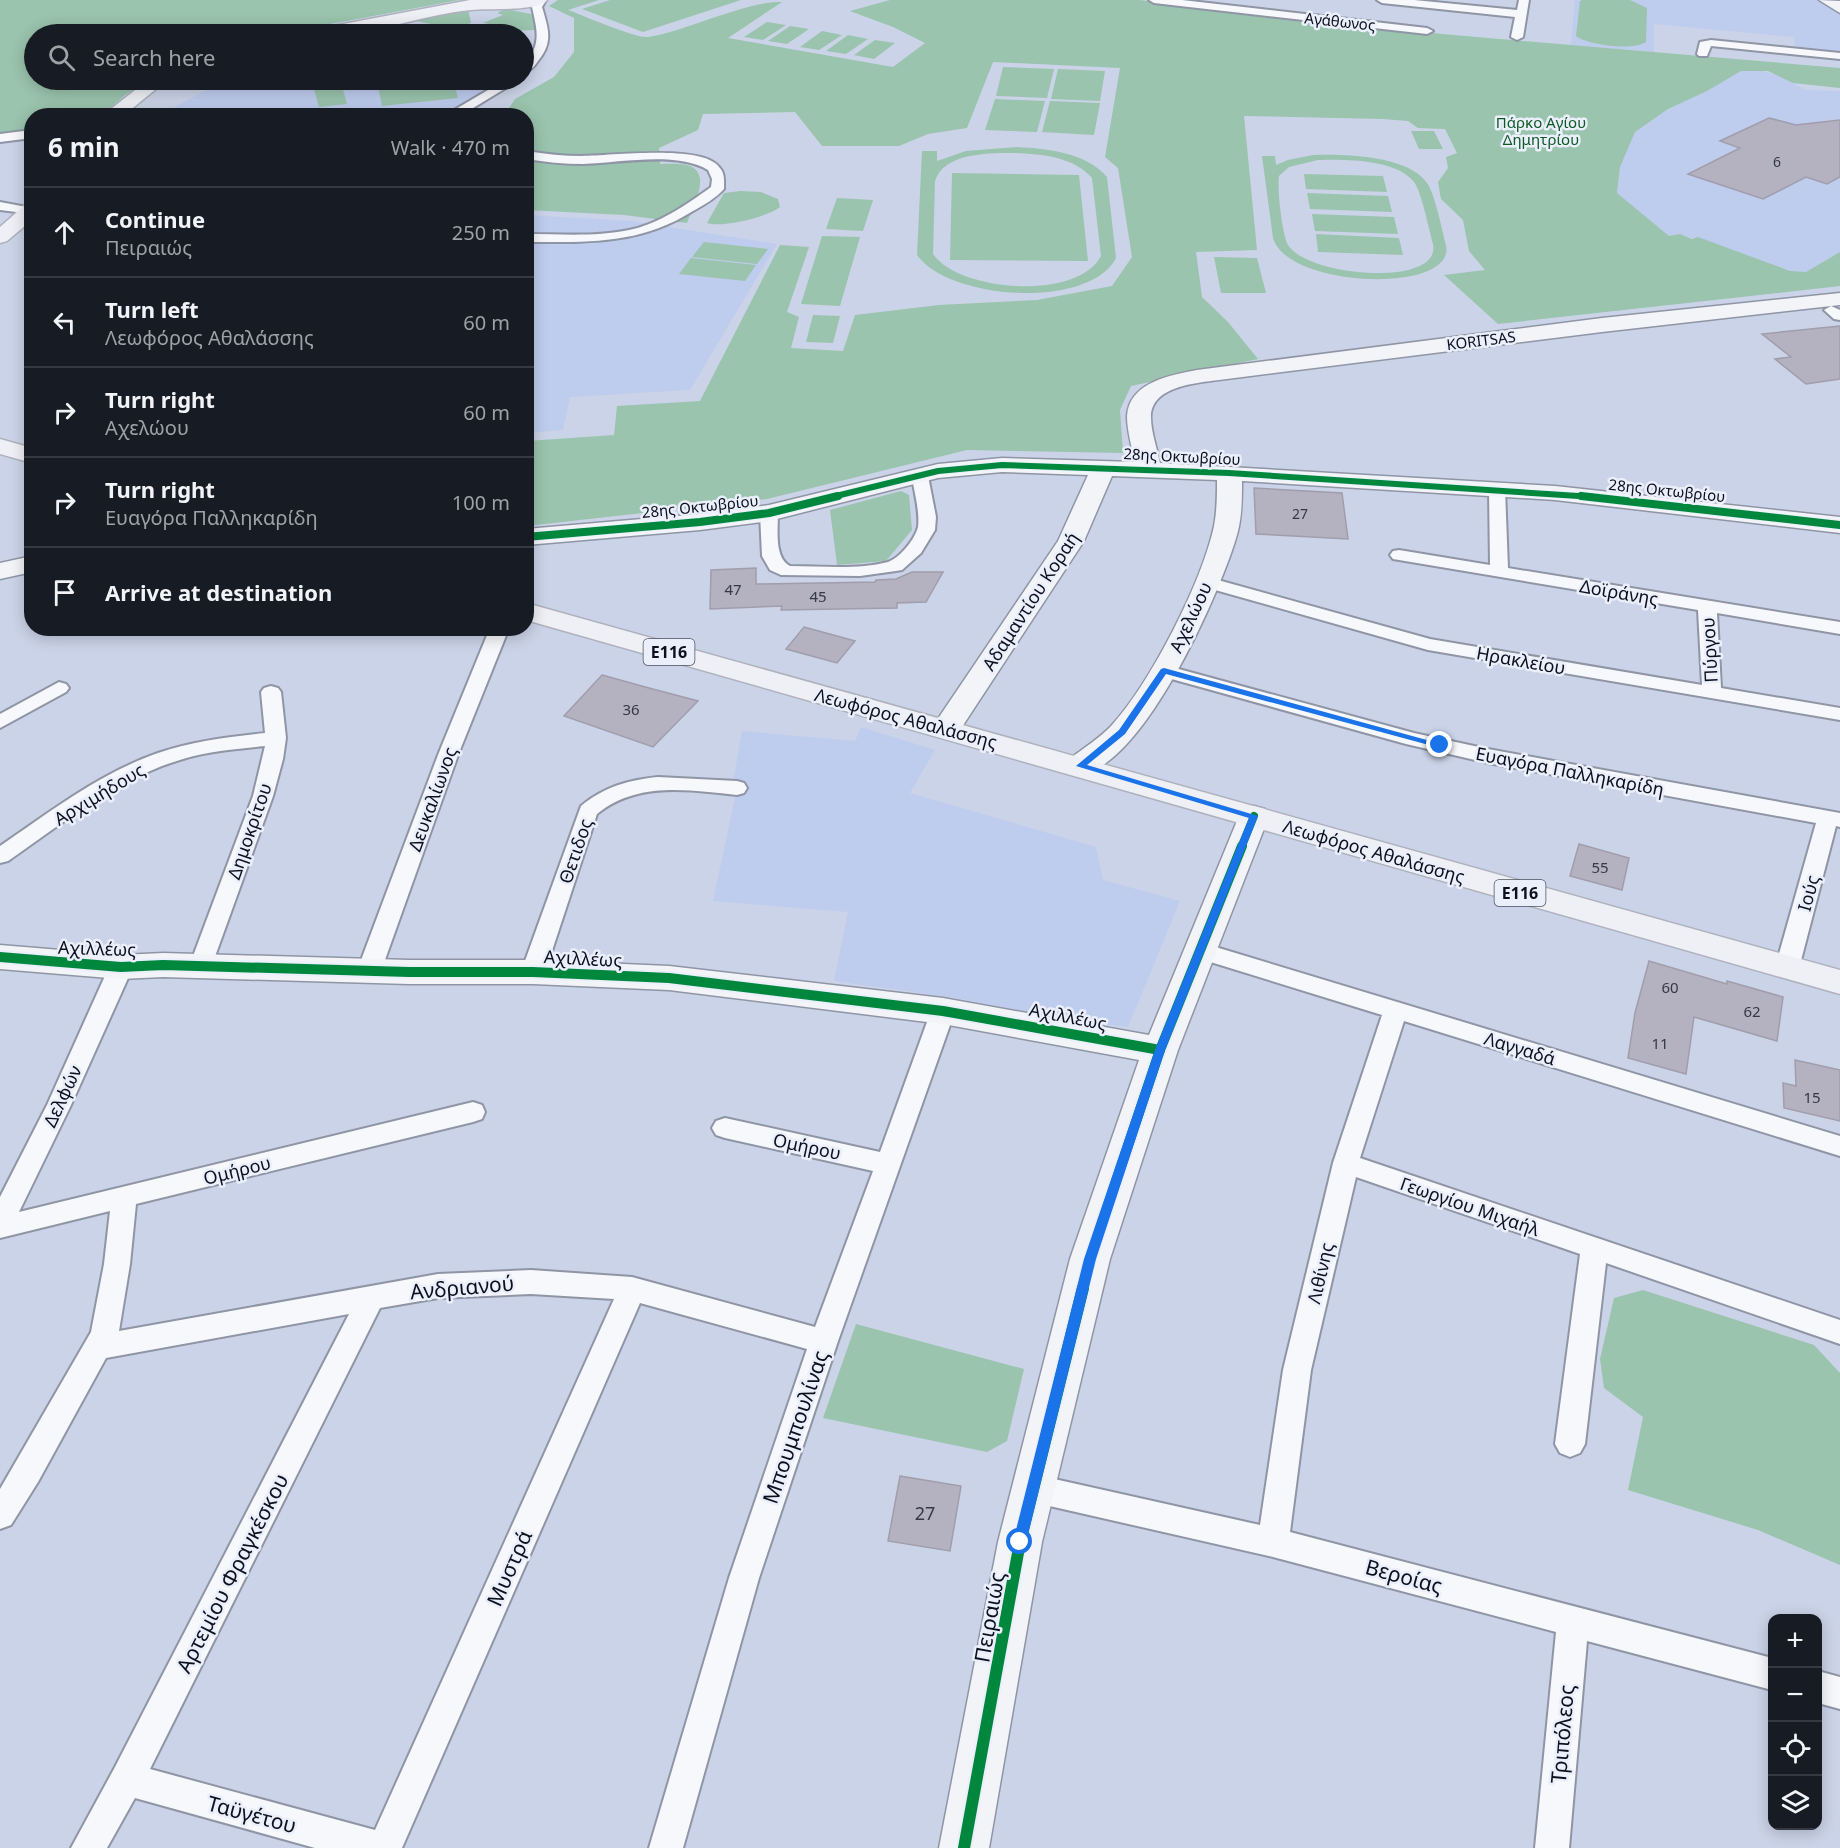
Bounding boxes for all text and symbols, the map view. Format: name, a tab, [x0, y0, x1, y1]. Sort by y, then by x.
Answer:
street label: Αγάθωνος	[1304, 7, 1376, 35]
search box	[24, 24, 534, 90]
icon: search	[45, 41, 78, 74]
text: Search here	[93, 42, 215, 72]
park label: Πάρκο Αγίου Δημητρίου	[1496, 112, 1586, 149]
text: 6 min	[48, 129, 120, 165]
text: Walk · 470 m	[391, 134, 510, 161]
house number: 6	[1773, 152, 1781, 171]
text: Continue	[105, 204, 205, 234]
icon: ahead	[48, 216, 81, 249]
text: 250 m	[452, 219, 510, 246]
text: Πειραιώς	[105, 234, 192, 261]
text: Turn left	[105, 294, 199, 324]
icon: left	[48, 306, 81, 339]
text: 60 m	[463, 309, 510, 336]
text: Λεωφόρος Αθαλάσσης	[105, 324, 314, 351]
street label: KORITSAS	[1445, 326, 1517, 354]
text: Turn right	[105, 384, 215, 414]
icon: right	[48, 396, 81, 429]
text: 60 m	[463, 399, 510, 426]
text: Αχελώου	[105, 414, 189, 441]
street label: 28ης Οκτωβρίου	[1123, 443, 1241, 469]
text: Turn right	[105, 474, 215, 504]
street label: 28ης Οκτωβρίου	[1608, 474, 1726, 506]
icon: right	[48, 486, 81, 519]
text: 100 m	[452, 489, 510, 516]
street label: 28ης Οκτωβρίου	[641, 490, 759, 522]
text: Ευαγόρα Παλληκαρίδη	[105, 504, 318, 531]
house number: 27	[1292, 504, 1308, 523]
street label: Αδαμαντίου Κοραή	[976, 527, 1084, 675]
street label: Δοϊράνης	[1578, 573, 1660, 611]
icon: arrive	[48, 576, 81, 609]
text: Arrive at destination	[105, 577, 332, 607]
street label: Αχελώου	[1163, 578, 1217, 656]
house number: 47	[724, 579, 742, 599]
house number: 45	[809, 586, 827, 606]
street label: Πύργου	[1695, 617, 1723, 683]
road number: E116	[644, 639, 694, 665]
street label: Ηρακλείου	[1475, 640, 1567, 680]
street label: Λεωφόρος Αθαλάσσης	[812, 682, 1000, 754]
house number: 36	[622, 699, 640, 719]
route end	[1426, 731, 1452, 757]
street label: Ευαγόρα Παλληκαρίδη	[1474, 741, 1666, 801]
street label: Δευκαλίωνος	[402, 743, 462, 854]
street label: Αρχιμήδους	[49, 757, 149, 831]
street label: Δημοκρίτου	[221, 780, 277, 882]
street label: Λεωφόρος Αθαλάσσης	[1280, 814, 1468, 888]
street label: Θετιδος	[553, 815, 597, 887]
house number: 55	[1591, 857, 1609, 877]
street label: Ιούς	[1792, 872, 1824, 914]
road number: E116	[1494, 880, 1546, 906]
street label: Αχιλλέως	[57, 935, 137, 961]
street label: Αχιλλέως	[543, 944, 623, 972]
house number: 60	[1661, 977, 1679, 997]
street label: Αχιλλέως	[1027, 997, 1109, 1035]
house number: 62	[1743, 1001, 1761, 1021]
street label: Λαγγαδά	[1481, 1026, 1559, 1070]
house number: 11	[1651, 1033, 1669, 1053]
street label: Δελφών	[37, 1061, 87, 1131]
house number: 15	[1803, 1087, 1821, 1107]
street label: Ομήρου	[771, 1127, 843, 1165]
street label: Ομήρου	[201, 1150, 273, 1190]
street label: Γεωργίου Μιχαήλ	[1397, 1171, 1543, 1241]
street label: Λιθίνης	[1301, 1240, 1339, 1306]
street label: Ανδριανού	[409, 1269, 515, 1305]
street label: Μπουμπουλίνας	[756, 1347, 834, 1507]
street label: Αρτεμίου Φραγκέσκου	[170, 1468, 294, 1678]
house number: 27	[915, 1501, 935, 1525]
street label: Μυστρά	[480, 1526, 538, 1610]
route start	[1006, 1528, 1032, 1554]
street label: Βεροίας	[1362, 1552, 1446, 1600]
street label: Πειραιώς	[967, 1570, 1011, 1664]
map controls	[1768, 1614, 1822, 1830]
button: +	[1768, 1614, 1822, 1668]
button: −	[1768, 1668, 1822, 1722]
street label: Τριπόλεος	[1544, 1683, 1580, 1785]
button: locate	[1768, 1722, 1822, 1776]
button: layers	[1768, 1776, 1822, 1830]
street label: Ταϋγέτου	[204, 1789, 300, 1839]

